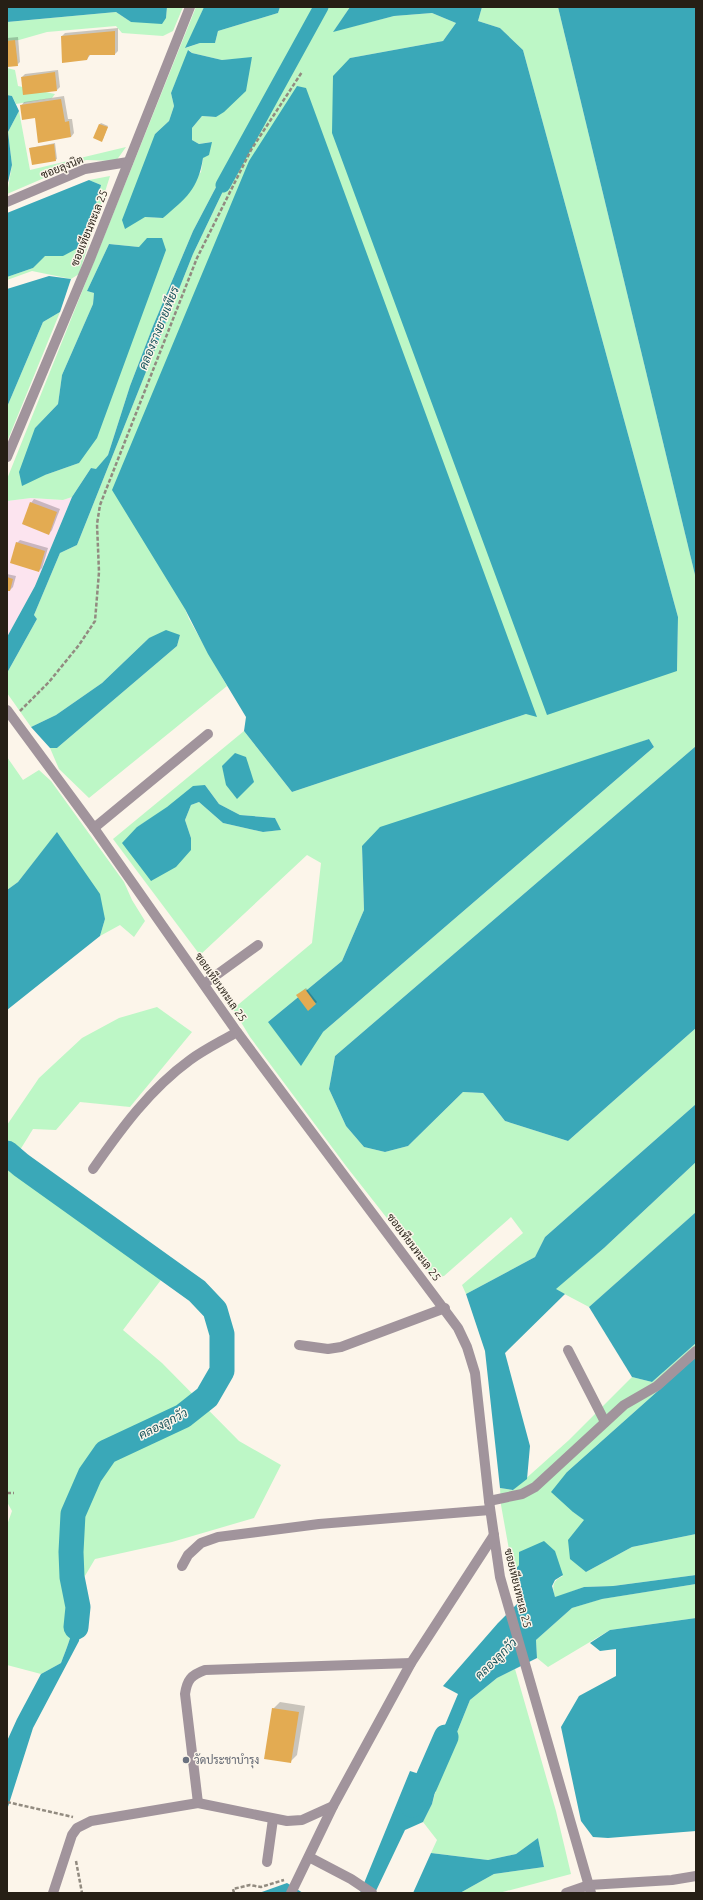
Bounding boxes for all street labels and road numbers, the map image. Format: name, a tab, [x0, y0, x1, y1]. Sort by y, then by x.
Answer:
street label: ซอยลุงนิต	[39, 153, 86, 184]
street label: ซอยเทียนทะเล 25	[66, 187, 110, 268]
street label: ซอยเทียนทะเล 25	[193, 949, 251, 1024]
street label: ซอยเทียนทะเล 25	[385, 1210, 445, 1283]
street label: ซอยเทียนทะเล 25	[502, 1547, 536, 1629]

